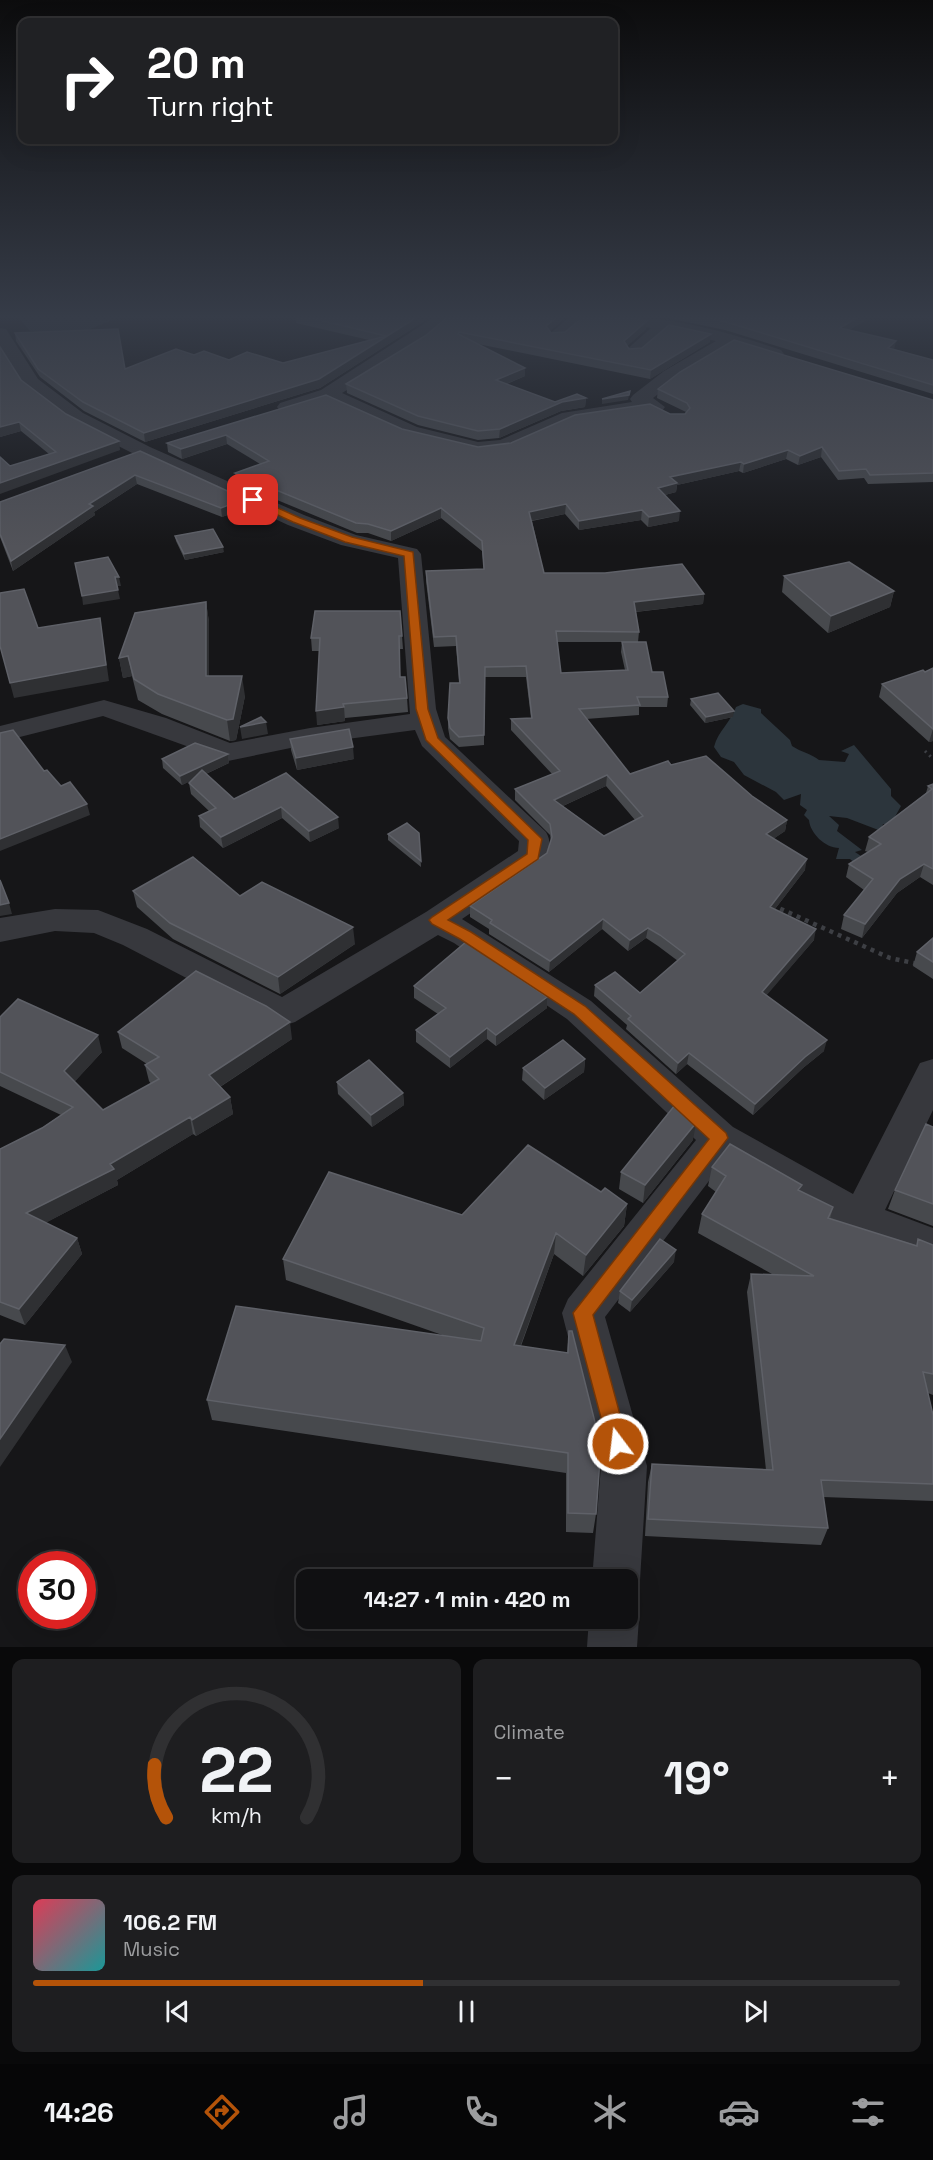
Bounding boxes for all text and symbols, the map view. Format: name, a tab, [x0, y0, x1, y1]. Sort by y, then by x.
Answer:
text: 20 m	[147, 37, 246, 90]
icon: right	[48, 42, 126, 120]
text: Turn right	[147, 89, 274, 124]
pin	[227, 474, 278, 525]
icon: arrive	[236, 483, 269, 516]
position arrow	[586, 1412, 650, 1476]
speed limit sign: 30	[18, 1551, 96, 1629]
text: 14:27 · 1 min · 420 m	[364, 1585, 570, 1613]
text: Climate	[494, 1719, 565, 1745]
text: 22	[199, 1731, 273, 1810]
text: 19°	[664, 1750, 730, 1807]
text: −	[494, 1758, 514, 1800]
text: +	[880, 1758, 900, 1800]
text: km/h	[211, 1802, 262, 1829]
text: 106.2 FM	[123, 1908, 217, 1936]
text: Music	[123, 1936, 180, 1962]
icon: previous	[161, 1995, 194, 2028]
icon: pause	[450, 1995, 483, 2028]
icon: next	[739, 1995, 772, 2028]
icon: directions	[201, 2091, 243, 2133]
icon: music	[330, 2091, 372, 2133]
icon: phone	[460, 2091, 502, 2133]
icon: climate	[589, 2091, 631, 2133]
icon: car	[718, 2091, 760, 2133]
icon: filters	[847, 2091, 889, 2133]
text: 14:26	[44, 2095, 114, 2130]

